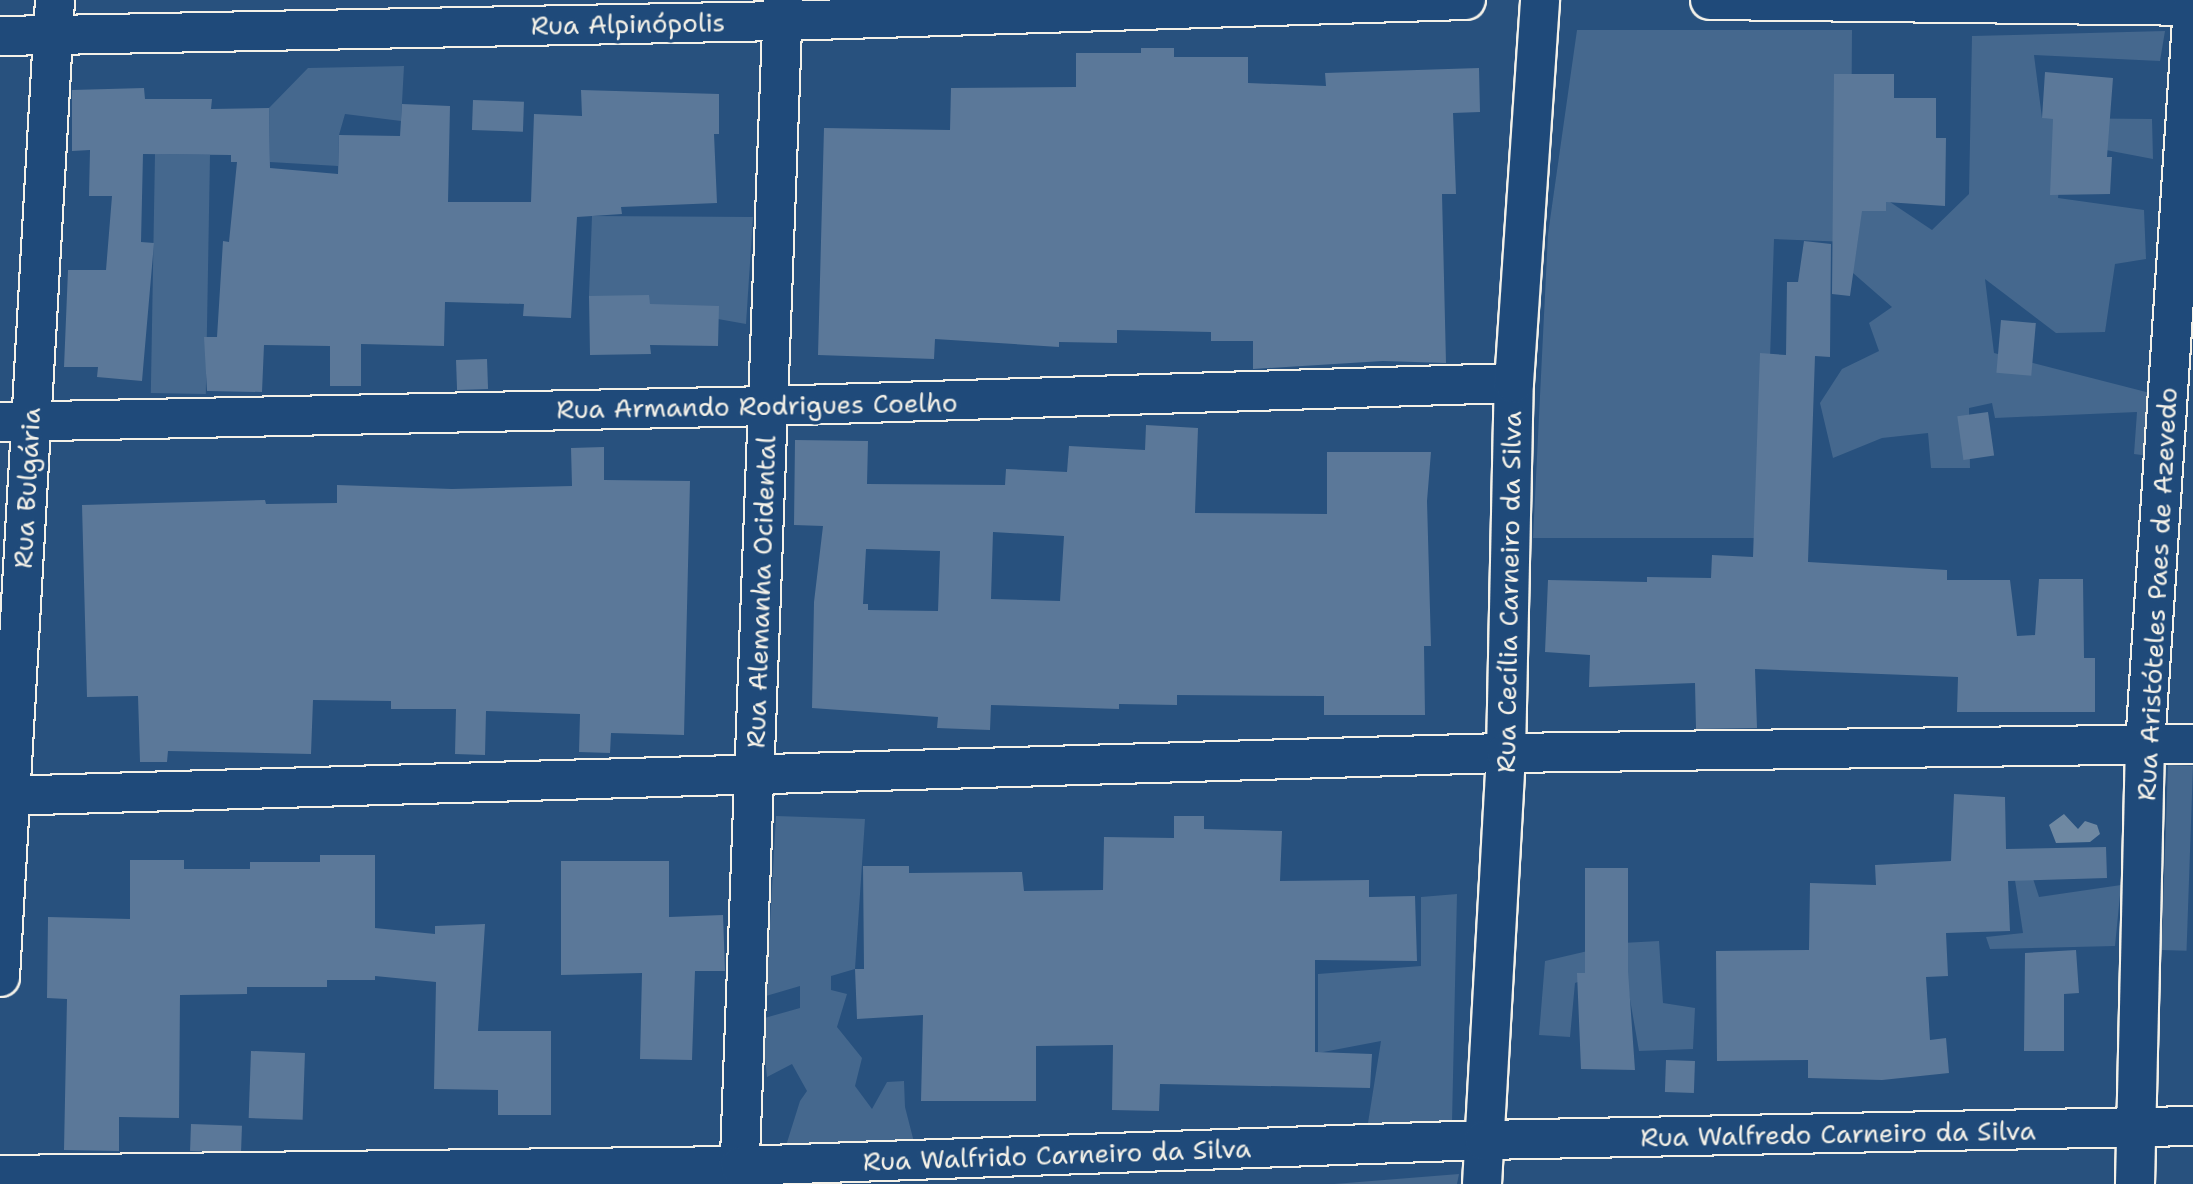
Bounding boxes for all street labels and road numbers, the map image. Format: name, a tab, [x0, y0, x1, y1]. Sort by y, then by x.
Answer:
street label: Rua Alpinópolis	[531, 7, 725, 41]
street label: Rua Aristóteles Paes de Azevedo	[2131, 386, 2183, 802]
street label: Rua Armando Rodrigues Coelho	[556, 387, 958, 425]
street label: Rua Bulgária	[7, 407, 47, 569]
street label: Rua Cecília Carneiro da Silva	[1490, 411, 1528, 773]
street label: Rua Alemanha Ocidental	[740, 435, 782, 749]
street label: Rua Walfredo Carneiro da Silva	[1640, 1115, 2036, 1153]
street label: Rua Walfrido Carneiro da Silva	[862, 1133, 1252, 1177]

